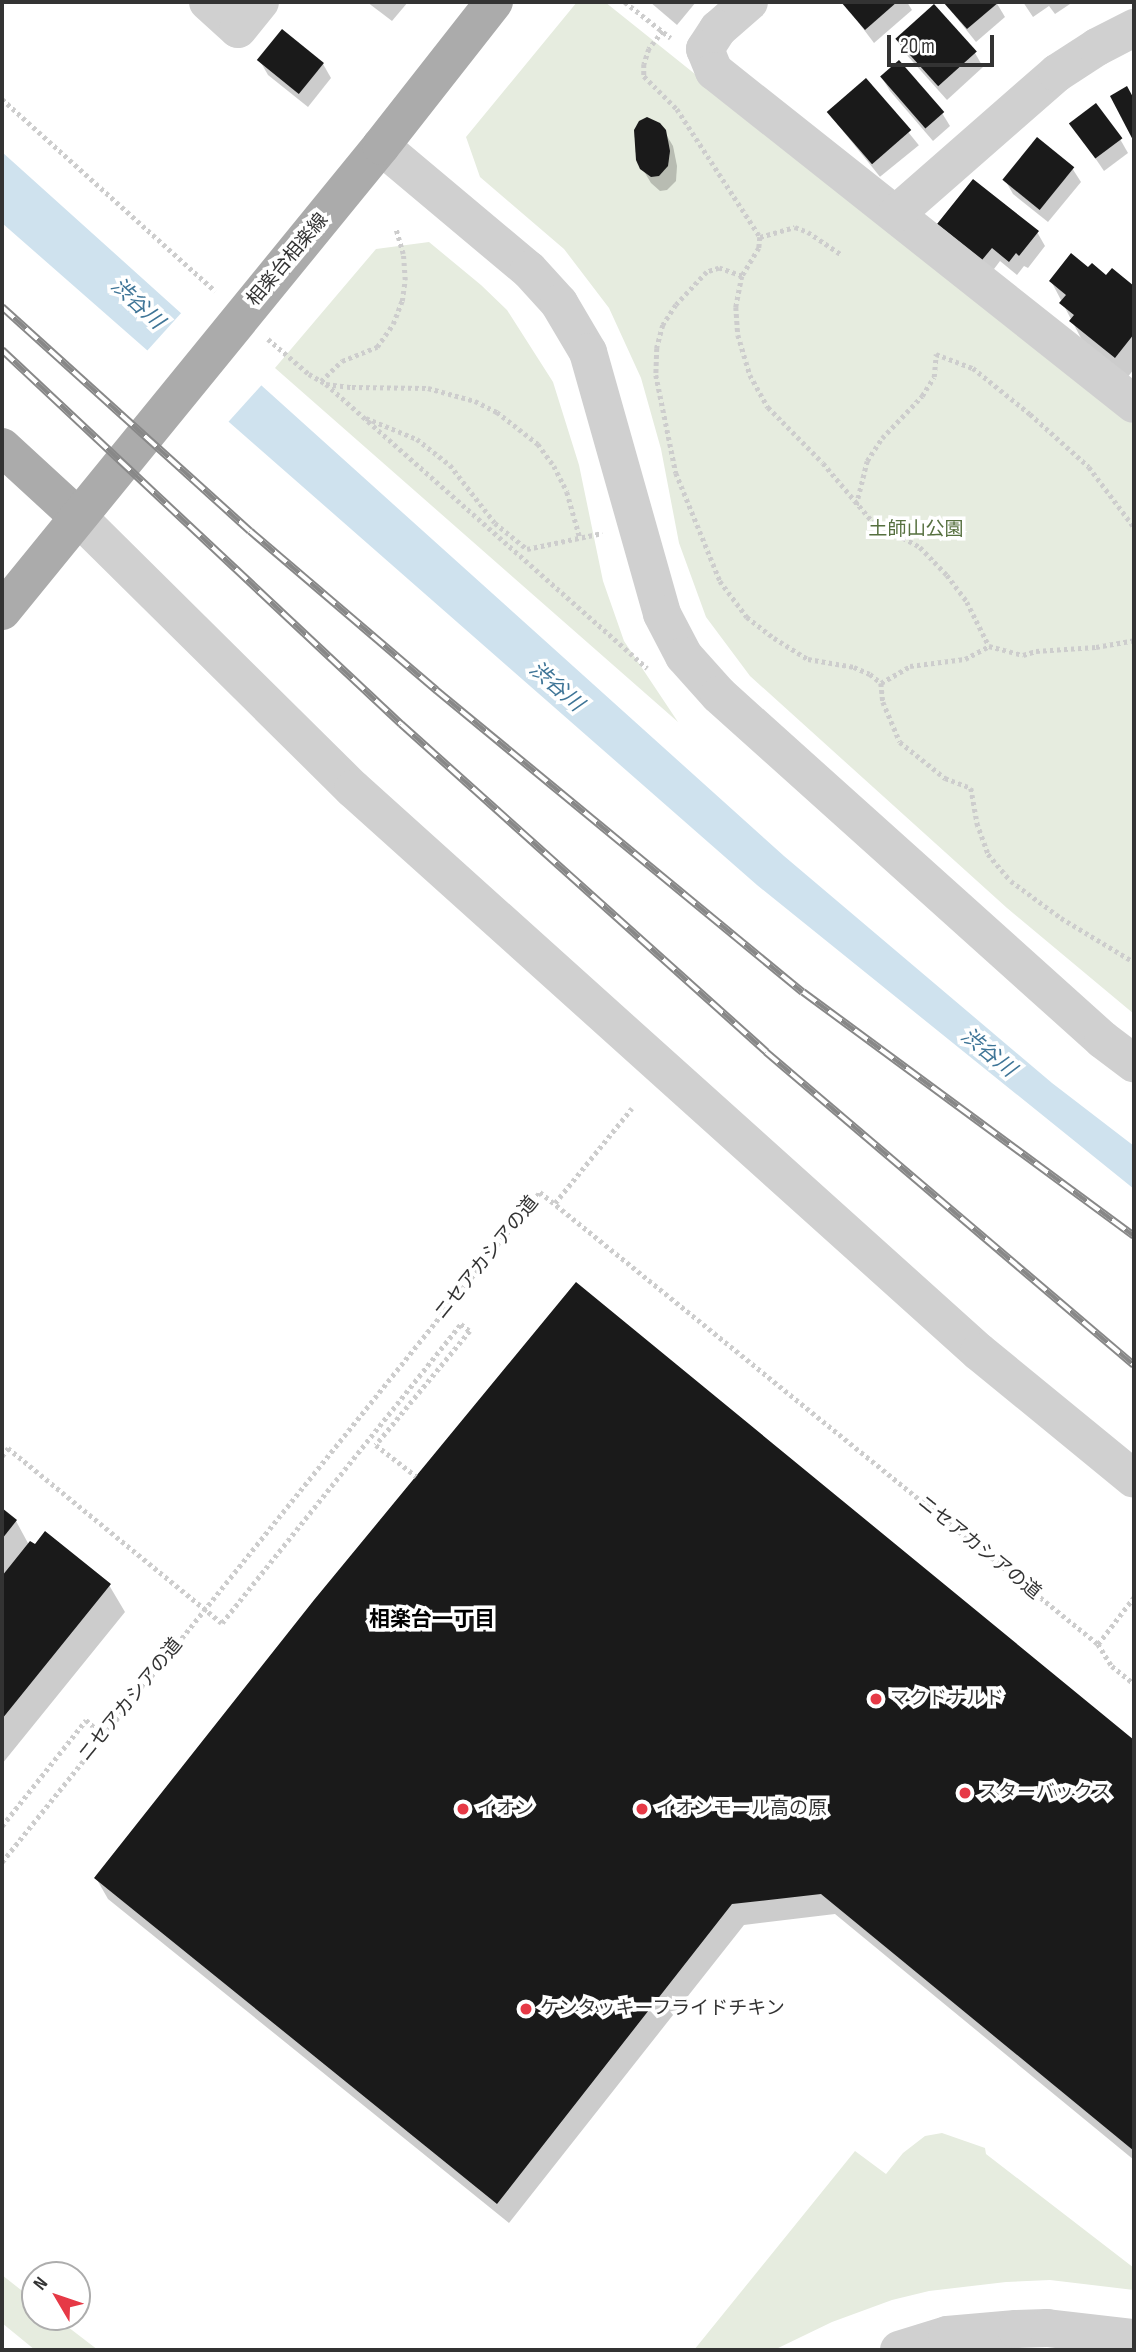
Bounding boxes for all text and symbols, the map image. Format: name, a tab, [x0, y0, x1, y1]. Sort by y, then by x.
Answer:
scale bar	[891, 21, 998, 65]
text: 20 m	[900, 34, 935, 59]
street label: 相楽台相楽線	[243, 209, 333, 311]
water label: 渋谷川	[105, 273, 169, 335]
park label: 土師山公園	[869, 519, 963, 541]
water label: 渋谷川	[524, 657, 588, 717]
water label: 渋谷川	[956, 1023, 1020, 1083]
street label: ニセアカシアの道	[430, 1192, 544, 1324]
street label: ニセアカシアの道	[913, 1491, 1045, 1605]
district label: 相楽台一丁目	[369, 1607, 495, 1633]
street label: ニセアカシアの道	[74, 1634, 188, 1766]
place label: マクドナルド	[890, 1688, 1004, 1710]
marker: マクドナルド	[868, 1691, 884, 1707]
place label: スターバックス	[979, 1782, 1112, 1804]
marker: スターバックス	[957, 1785, 973, 1801]
place label: イオン	[477, 1798, 534, 1820]
place label: イオンモール高の原	[656, 1798, 827, 1820]
marker: イオン	[455, 1801, 471, 1817]
marker: イオンモール高の原	[634, 1801, 650, 1817]
place label: ケンタッキーフライドチキン	[540, 1998, 787, 2020]
marker: ケンタッキーフライドチキン	[518, 2001, 534, 2017]
north arrow	[21, 2261, 91, 2331]
text: N	[29, 2273, 53, 2295]

